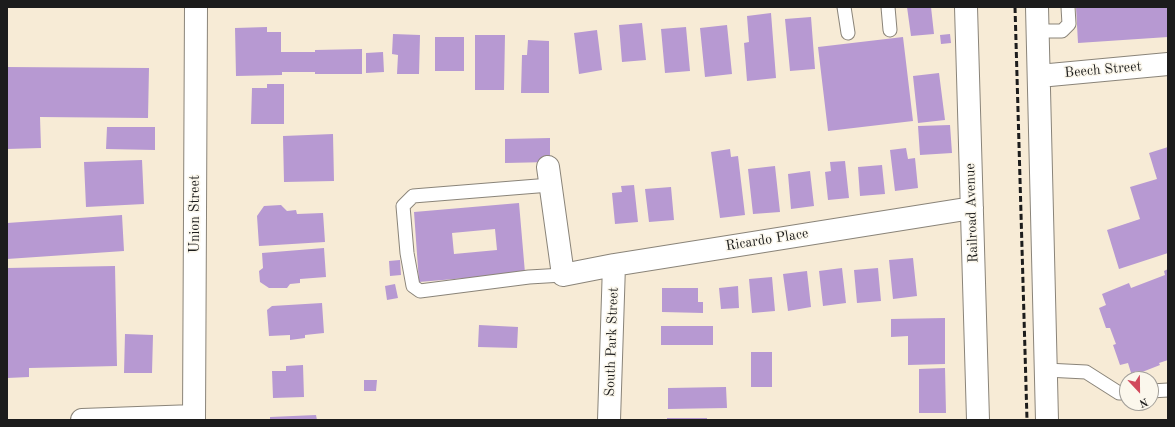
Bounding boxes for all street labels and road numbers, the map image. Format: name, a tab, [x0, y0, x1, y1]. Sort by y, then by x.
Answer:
street label: Beech Street	[1064, 58, 1142, 82]
street label: Railroad Avenue	[962, 163, 982, 263]
street label: Union Street	[187, 175, 203, 253]
street label: Ricardo Place	[724, 225, 810, 255]
street label: South Park Street	[602, 287, 622, 397]

